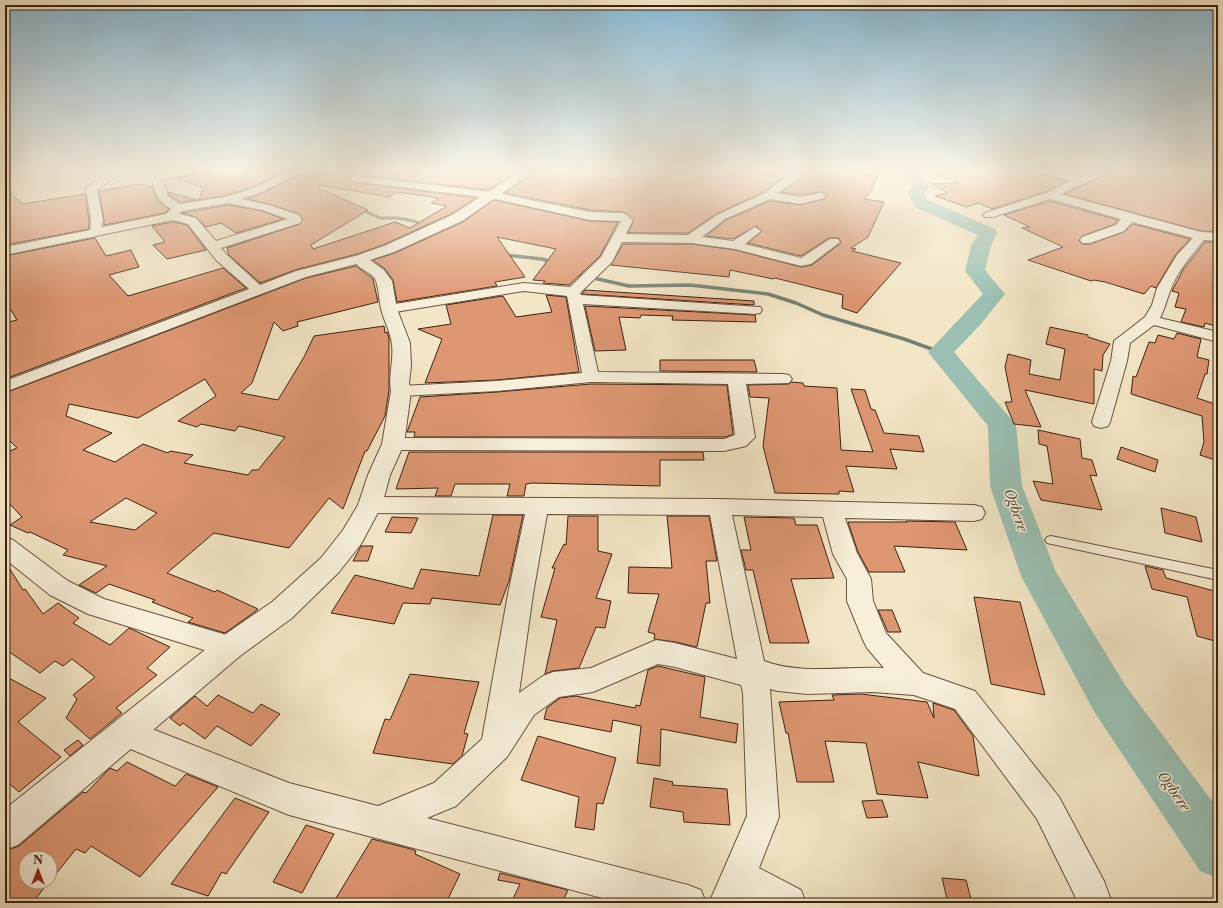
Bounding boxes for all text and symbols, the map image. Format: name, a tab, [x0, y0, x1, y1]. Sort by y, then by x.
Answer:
water label: Ogbere	[1000, 486, 1032, 535]
water label: Ogbere	[1154, 767, 1195, 816]
north arrow	[18, 850, 58, 890]
text: N	[33, 853, 43, 867]

